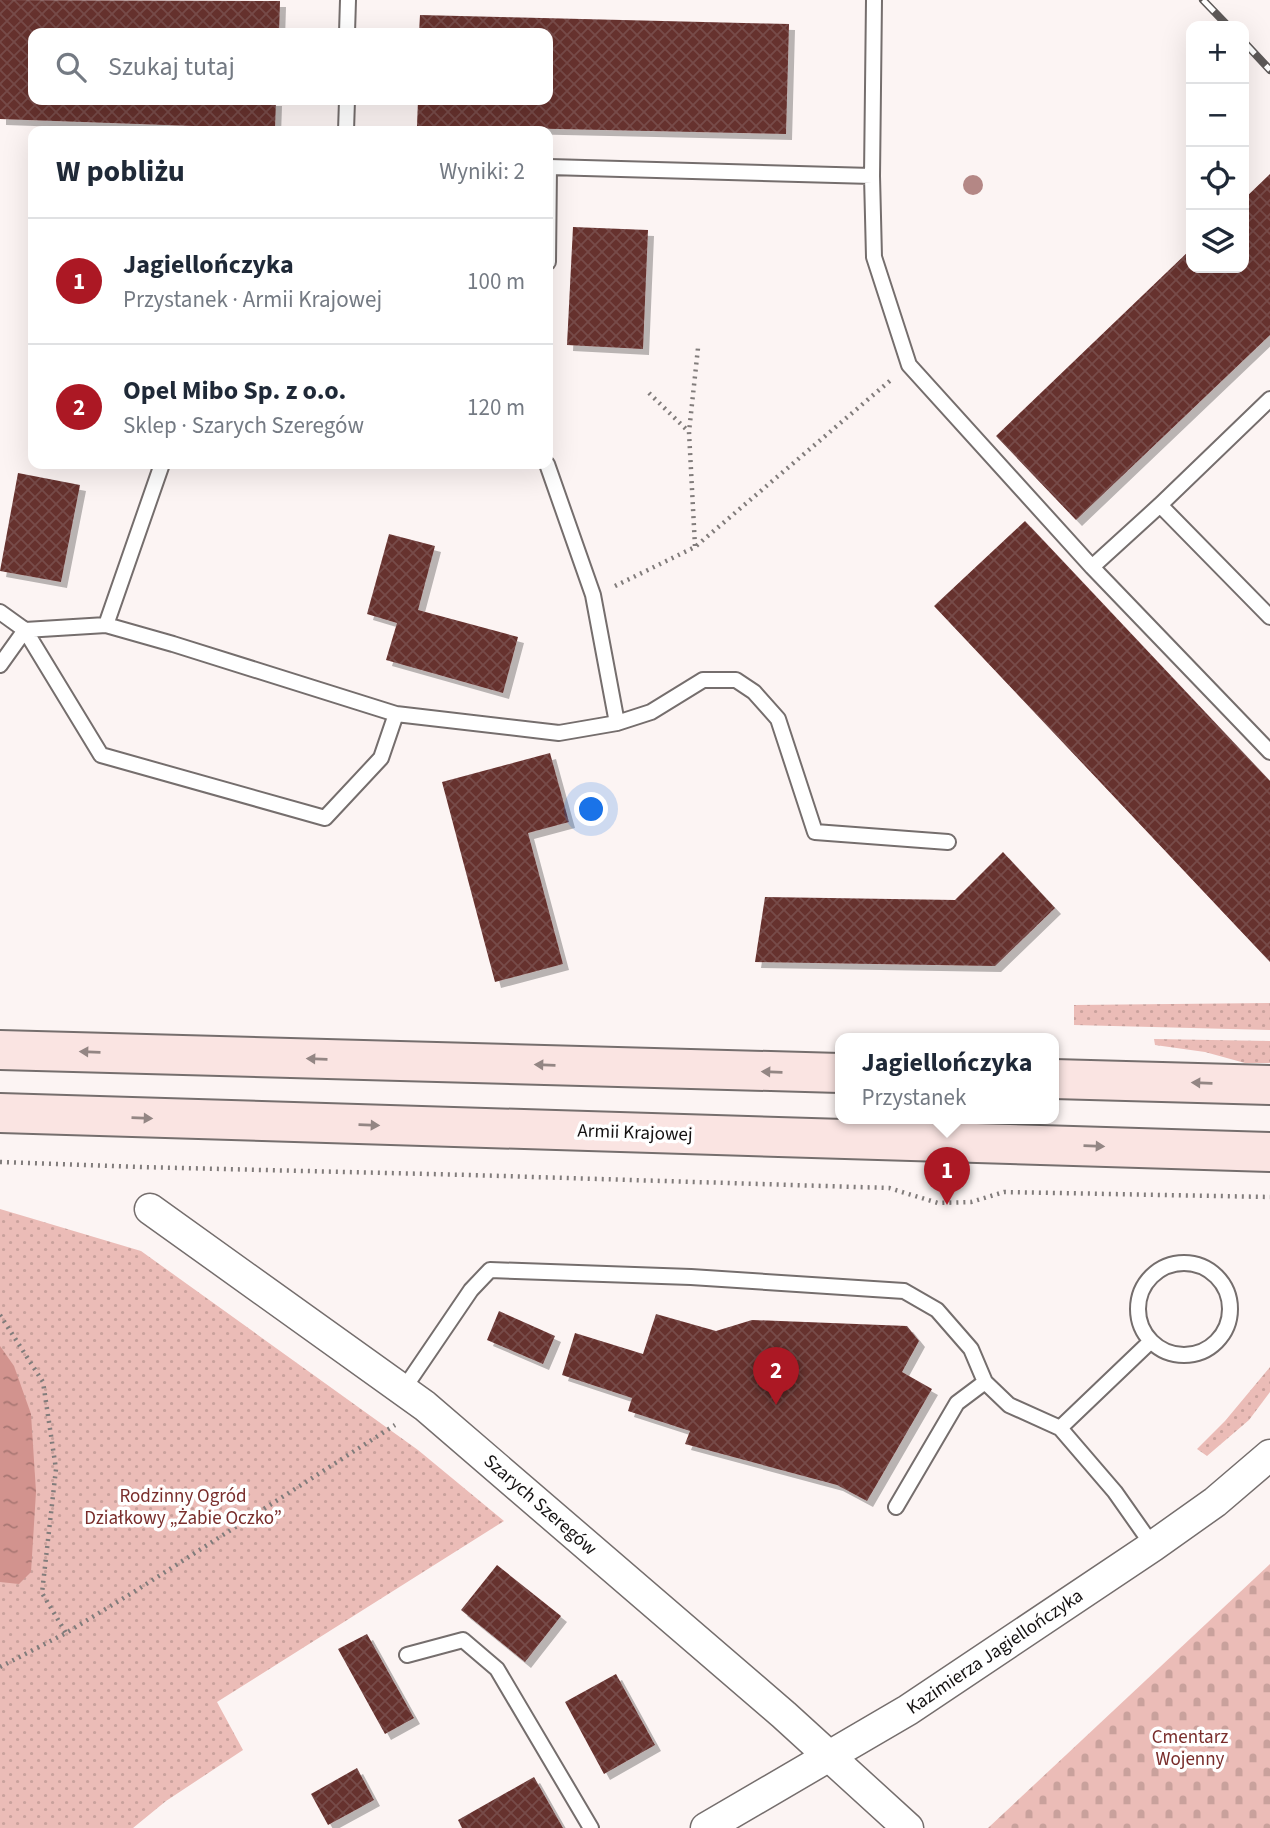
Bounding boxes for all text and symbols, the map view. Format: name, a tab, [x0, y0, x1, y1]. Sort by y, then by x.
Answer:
map controls	[1186, 21, 1249, 273]
button: +	[1186, 21, 1249, 84]
search box	[28, 28, 553, 105]
icon: search	[52, 48, 90, 86]
text: Szukaj tutaj	[108, 48, 235, 85]
button: −	[1186, 84, 1249, 147]
button: locate	[1186, 147, 1249, 210]
text: W pobliżu	[56, 150, 185, 193]
text: Wyniki: 2	[439, 155, 525, 188]
button: layers	[1186, 210, 1249, 273]
text: Jagiellończyka	[123, 246, 294, 283]
text: 1	[73, 265, 85, 298]
text: 100 m	[467, 265, 525, 298]
text: Przystanek · Armii Krajowej	[123, 283, 382, 316]
text: Opel Mibo Sp. z o.o.	[123, 372, 346, 409]
text: 2	[73, 391, 85, 424]
text: 120 m	[467, 391, 525, 424]
text: Sklep · Szarych Szeregów	[123, 409, 364, 442]
your location	[574, 792, 608, 826]
popup	[835, 1033, 1059, 1124]
text: Jagiellończyka	[862, 1044, 1032, 1081]
one-way arrow	[79, 1047, 101, 1058]
one-way arrow	[306, 1053, 328, 1064]
one-way arrow	[533, 1059, 555, 1071]
one-way arrow	[761, 1066, 783, 1077]
one-way arrow	[1191, 1078, 1213, 1089]
text: Przystanek	[862, 1081, 966, 1114]
one-way arrow	[131, 1112, 153, 1123]
street label: Armii Krajowej	[577, 1117, 693, 1149]
one-way arrow	[358, 1119, 380, 1130]
one-way arrow	[1083, 1140, 1105, 1151]
pin: 1	[924, 1147, 970, 1205]
pin: 2	[753, 1347, 799, 1405]
street label: Szarych Szeregów	[477, 1448, 603, 1562]
park label: Rodzinny Ogród Działkowy „Żabie Oczko”	[84, 1483, 282, 1532]
street label: Kazimierza Jagiellończyka	[901, 1583, 1089, 1721]
park label: Cmentarz Wojenny	[1152, 1724, 1228, 1773]

